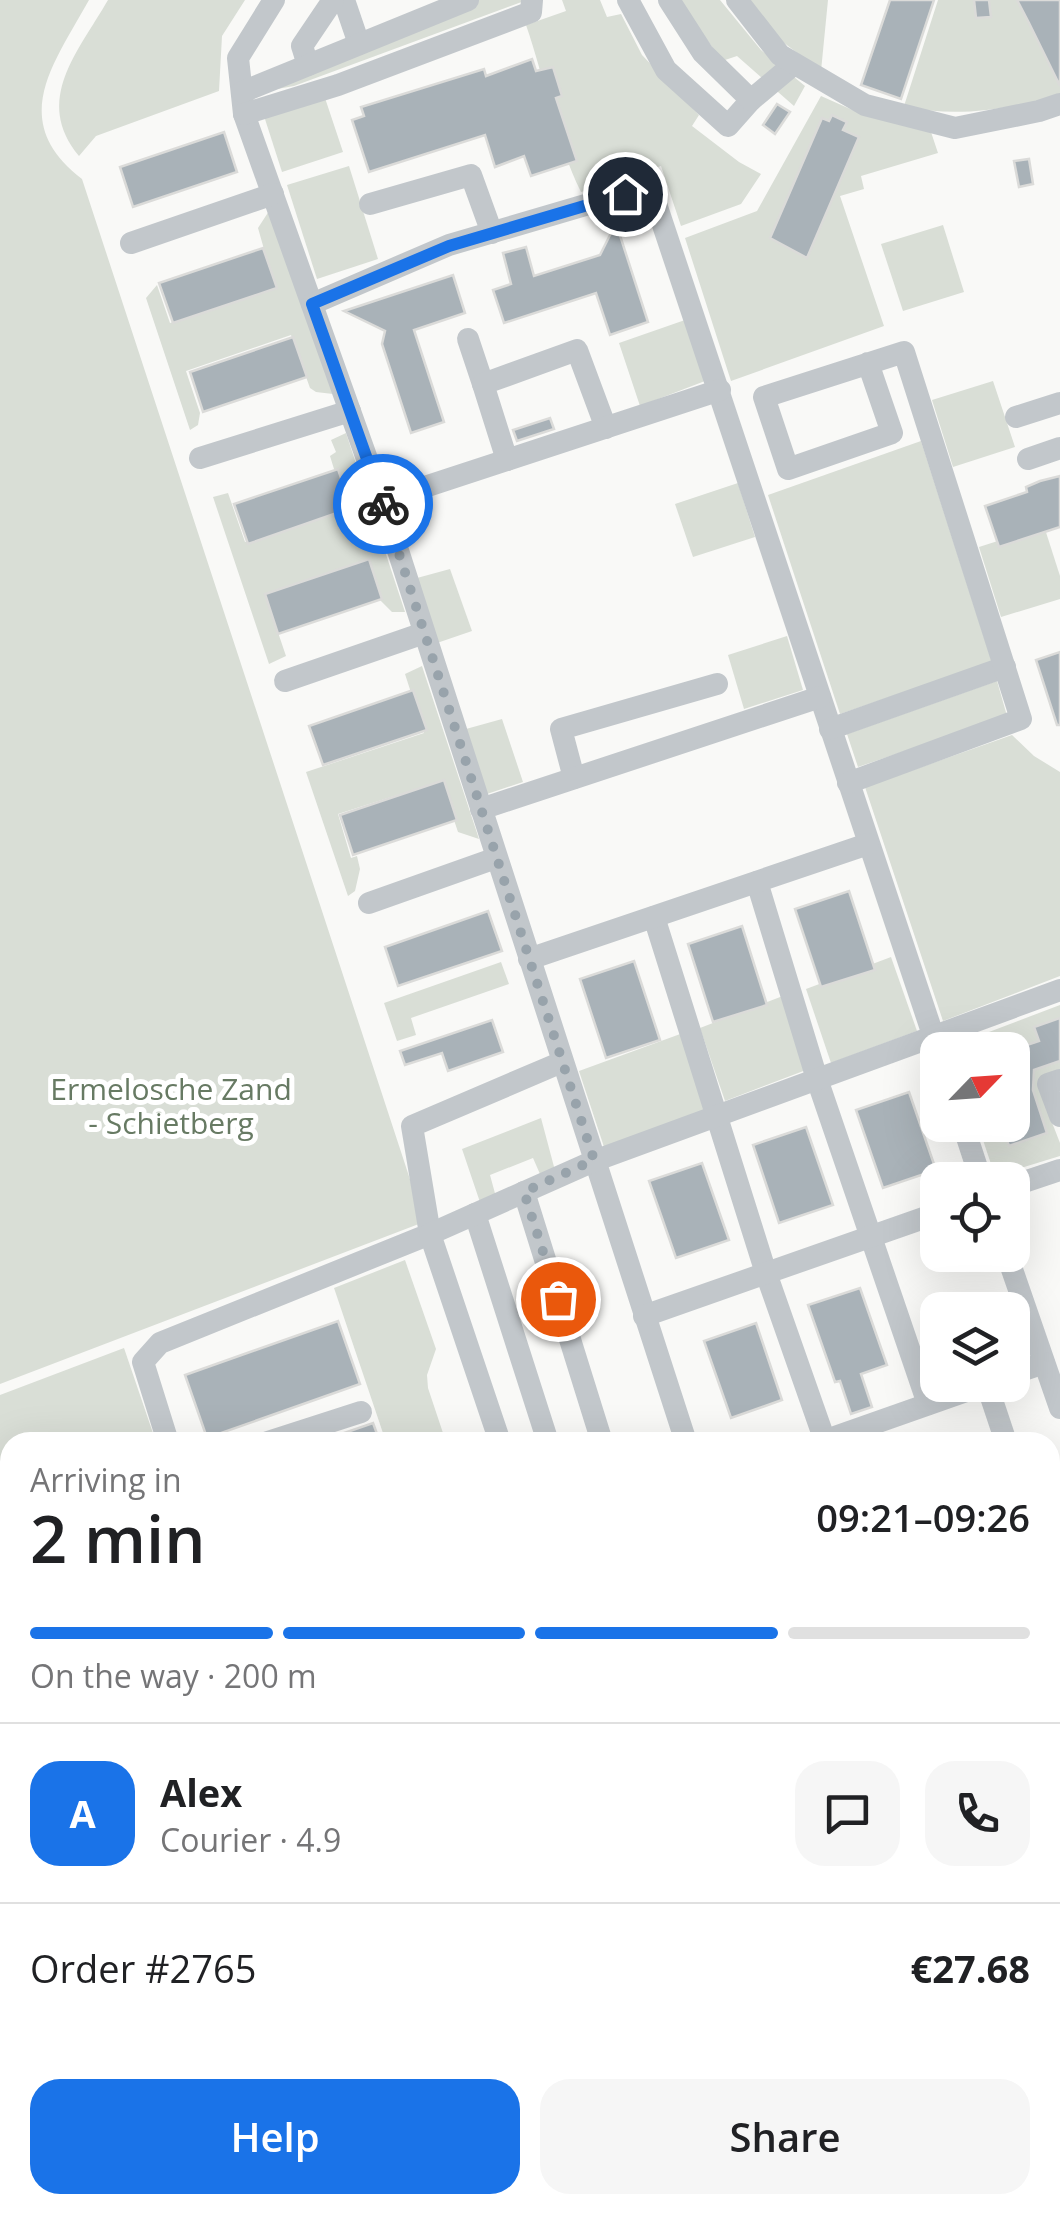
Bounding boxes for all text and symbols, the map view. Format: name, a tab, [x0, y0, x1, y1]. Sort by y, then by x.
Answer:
pin	[583, 152, 668, 237]
icon: home	[598, 167, 653, 222]
courier	[333, 454, 433, 554]
icon: bike	[356, 477, 411, 532]
north arrow	[920, 1032, 1030, 1142]
map controls	[920, 1032, 1030, 1402]
park label: Ermelosche Zand - Schietberg	[50, 1068, 292, 1143]
button: locate	[920, 1162, 1030, 1272]
pin	[516, 1257, 601, 1342]
icon: bag	[531, 1272, 586, 1327]
button: layers	[920, 1292, 1030, 1402]
text: Arriving in	[30, 1458, 182, 1501]
text: 09:21–09:26	[816, 1491, 1030, 1543]
text: 2 min	[30, 1494, 205, 1582]
text: On the way · 200 m	[30, 1654, 317, 1697]
button: chat	[795, 1761, 900, 1866]
button: phone	[925, 1761, 1030, 1866]
text: Alex	[160, 1766, 242, 1818]
text: A	[69, 1787, 96, 1839]
text: Courier · 4.9	[160, 1818, 341, 1861]
text: Order #2765	[30, 1942, 257, 1994]
text: €27.68	[911, 1942, 1030, 1994]
button: Help	[30, 2079, 520, 2194]
button: Share	[540, 2079, 1030, 2194]

